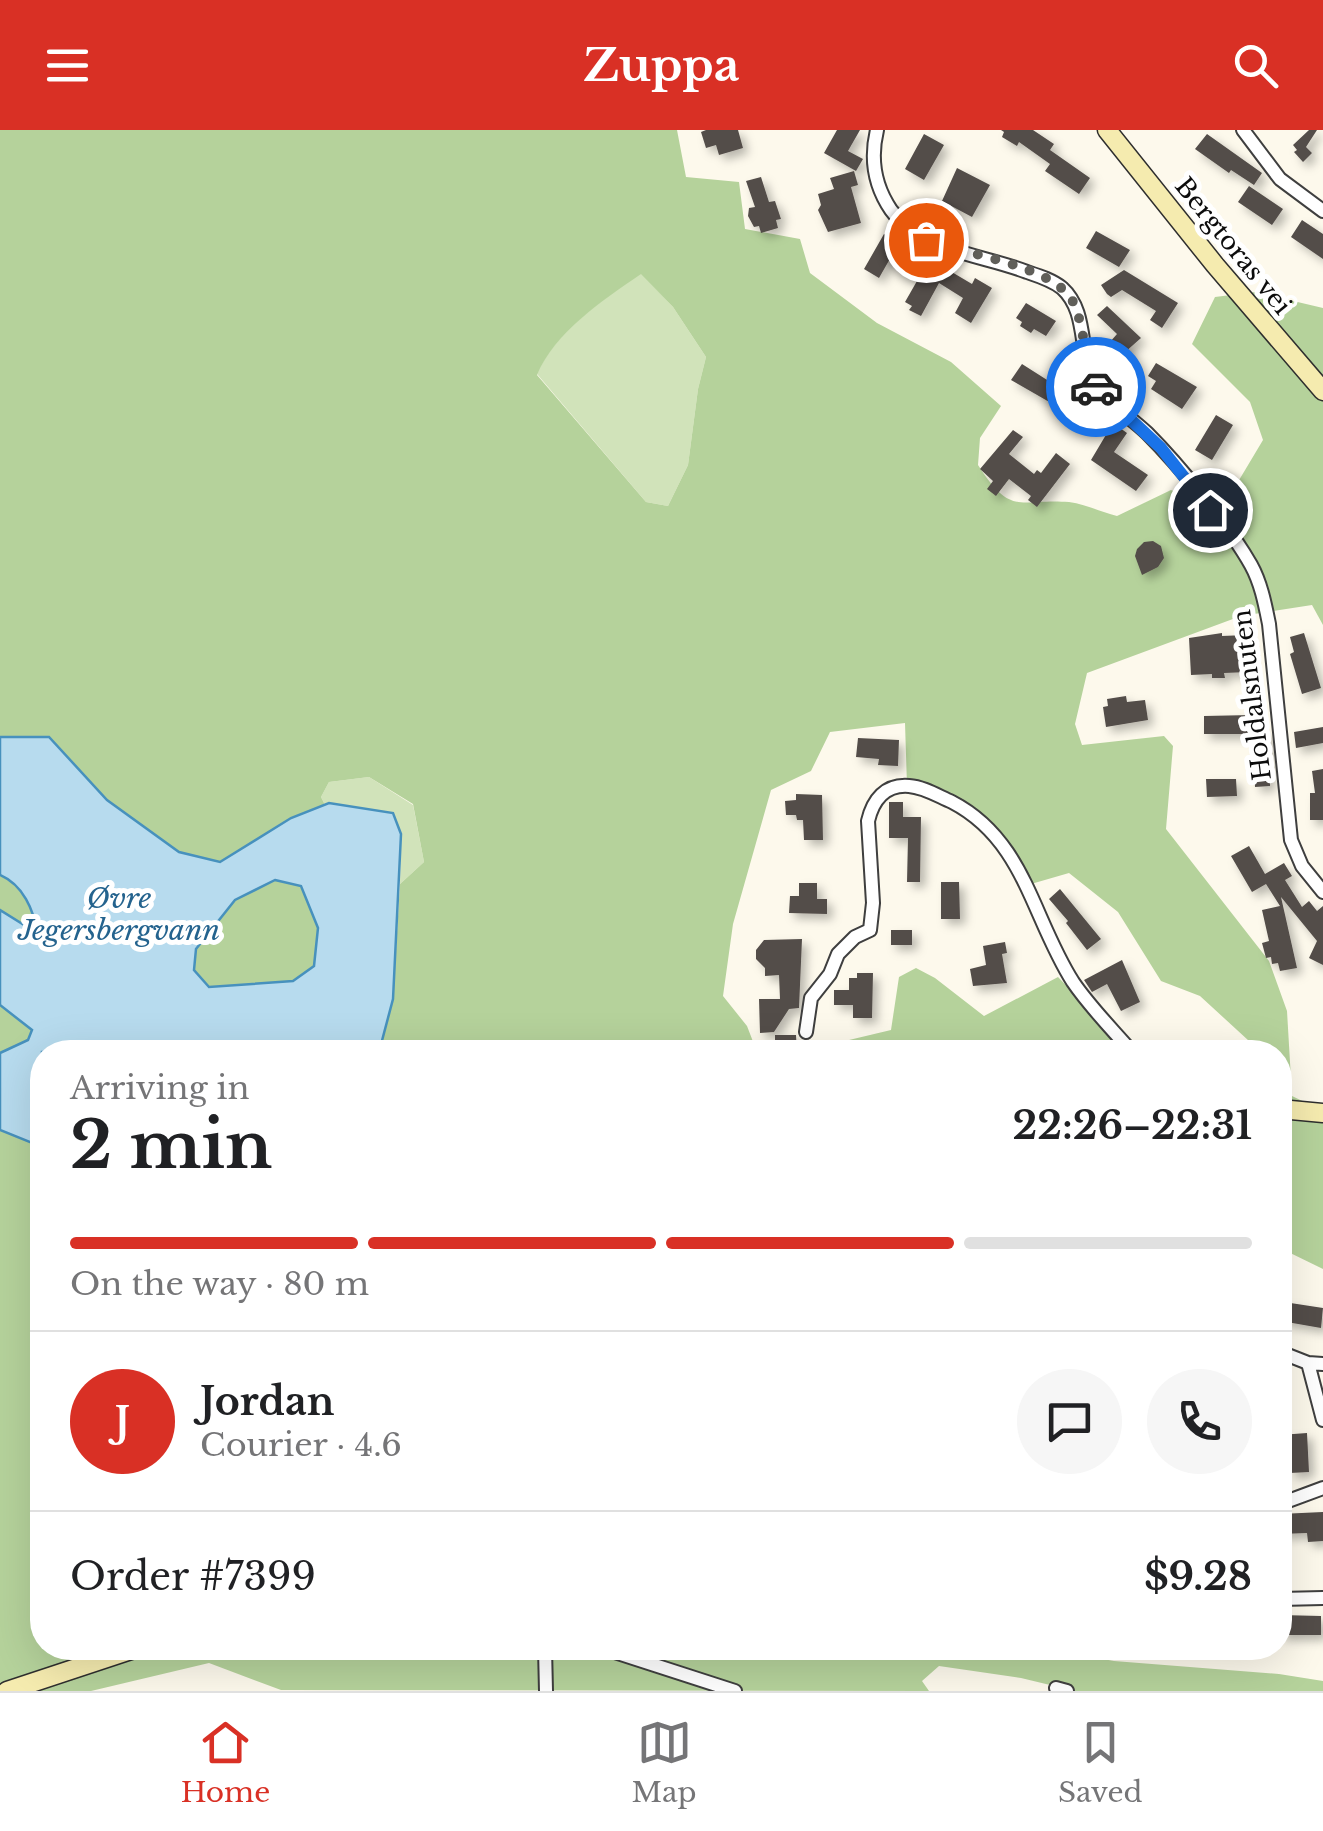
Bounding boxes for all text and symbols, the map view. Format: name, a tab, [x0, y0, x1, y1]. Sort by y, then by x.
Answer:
text: Zuppa	[584, 37, 739, 93]
icon: menu	[40, 38, 95, 93]
icon: search	[1228, 38, 1283, 93]
street label: Bergtoras vei	[1168, 171, 1298, 321]
pin	[884, 198, 969, 283]
icon: bag	[899, 213, 954, 268]
courier	[1046, 337, 1146, 437]
icon: car	[1069, 360, 1124, 415]
pin	[1168, 468, 1253, 553]
icon: home	[1183, 483, 1238, 538]
street label: Holdalsnuten	[1226, 608, 1278, 782]
water label: Øvre Jegersbergvann	[17, 881, 220, 948]
text: Arriving in	[70, 1068, 249, 1108]
text: 22:26–22:31	[1013, 1102, 1252, 1149]
text: 2 min	[70, 1105, 272, 1186]
text: On the way · 80 m	[70, 1264, 369, 1304]
button: chat	[1017, 1369, 1122, 1474]
button: phone	[1147, 1369, 1252, 1474]
text: Jordan	[200, 1378, 334, 1425]
text: J	[115, 1398, 130, 1445]
text: Courier · 4.6	[200, 1425, 402, 1465]
text: Order #7399	[70, 1553, 316, 1600]
text: $9.28	[1144, 1553, 1252, 1600]
tab: Home	[181, 1715, 270, 1810]
tab: Map	[632, 1715, 697, 1810]
tab: Saved	[1058, 1715, 1142, 1810]

